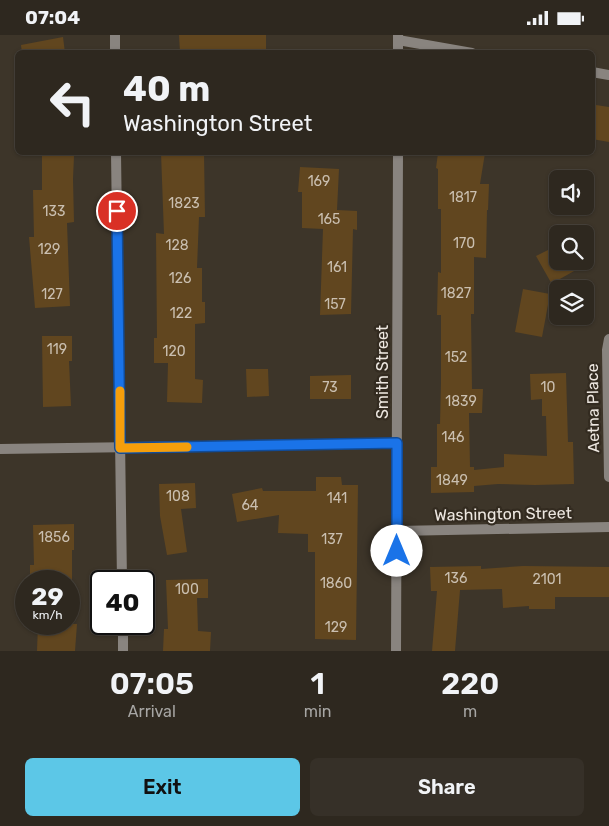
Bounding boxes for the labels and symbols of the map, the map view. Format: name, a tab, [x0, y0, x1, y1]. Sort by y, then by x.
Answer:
house number: 169	[308, 173, 330, 190]
house number: 1817	[449, 189, 477, 206]
pin	[96, 190, 138, 232]
house number: 1823	[168, 195, 200, 212]
house number: 133	[43, 203, 65, 220]
house number: 165	[318, 211, 340, 228]
house number: 170	[453, 235, 475, 252]
house number: 128	[165, 237, 189, 254]
house number: 129	[38, 241, 60, 258]
house number: 161	[327, 259, 347, 276]
house number: 126	[169, 270, 191, 287]
house number: 1827	[441, 285, 471, 302]
house number: 127	[41, 286, 63, 303]
house number: 157	[324, 296, 346, 313]
house number: 122	[170, 305, 192, 322]
street label: Smith Street	[373, 325, 392, 419]
house number: 119	[47, 341, 67, 358]
house number: 120	[162, 343, 186, 360]
house number: 152	[445, 349, 467, 366]
street label: Aetna Place	[583, 363, 603, 453]
house number: 73	[322, 379, 338, 396]
house number: 10	[541, 379, 556, 396]
house number: 1839	[445, 393, 477, 410]
house number: 146	[441, 429, 465, 446]
house number: 1849	[436, 472, 468, 489]
house number: 108	[166, 488, 190, 505]
house number: 141	[327, 490, 347, 507]
house number: 64	[241, 497, 259, 514]
street label: Washington Street	[434, 503, 572, 525]
position arrow	[370, 524, 422, 576]
house number: 1856	[38, 529, 70, 546]
house number: 137	[321, 531, 343, 548]
speed limit sign: 40	[90, 570, 155, 635]
house number: 136	[445, 570, 467, 587]
house number: 2101	[532, 571, 562, 588]
house number: 1860	[320, 575, 352, 592]
house number: 100	[175, 581, 199, 598]
house number: 129	[325, 619, 347, 636]

